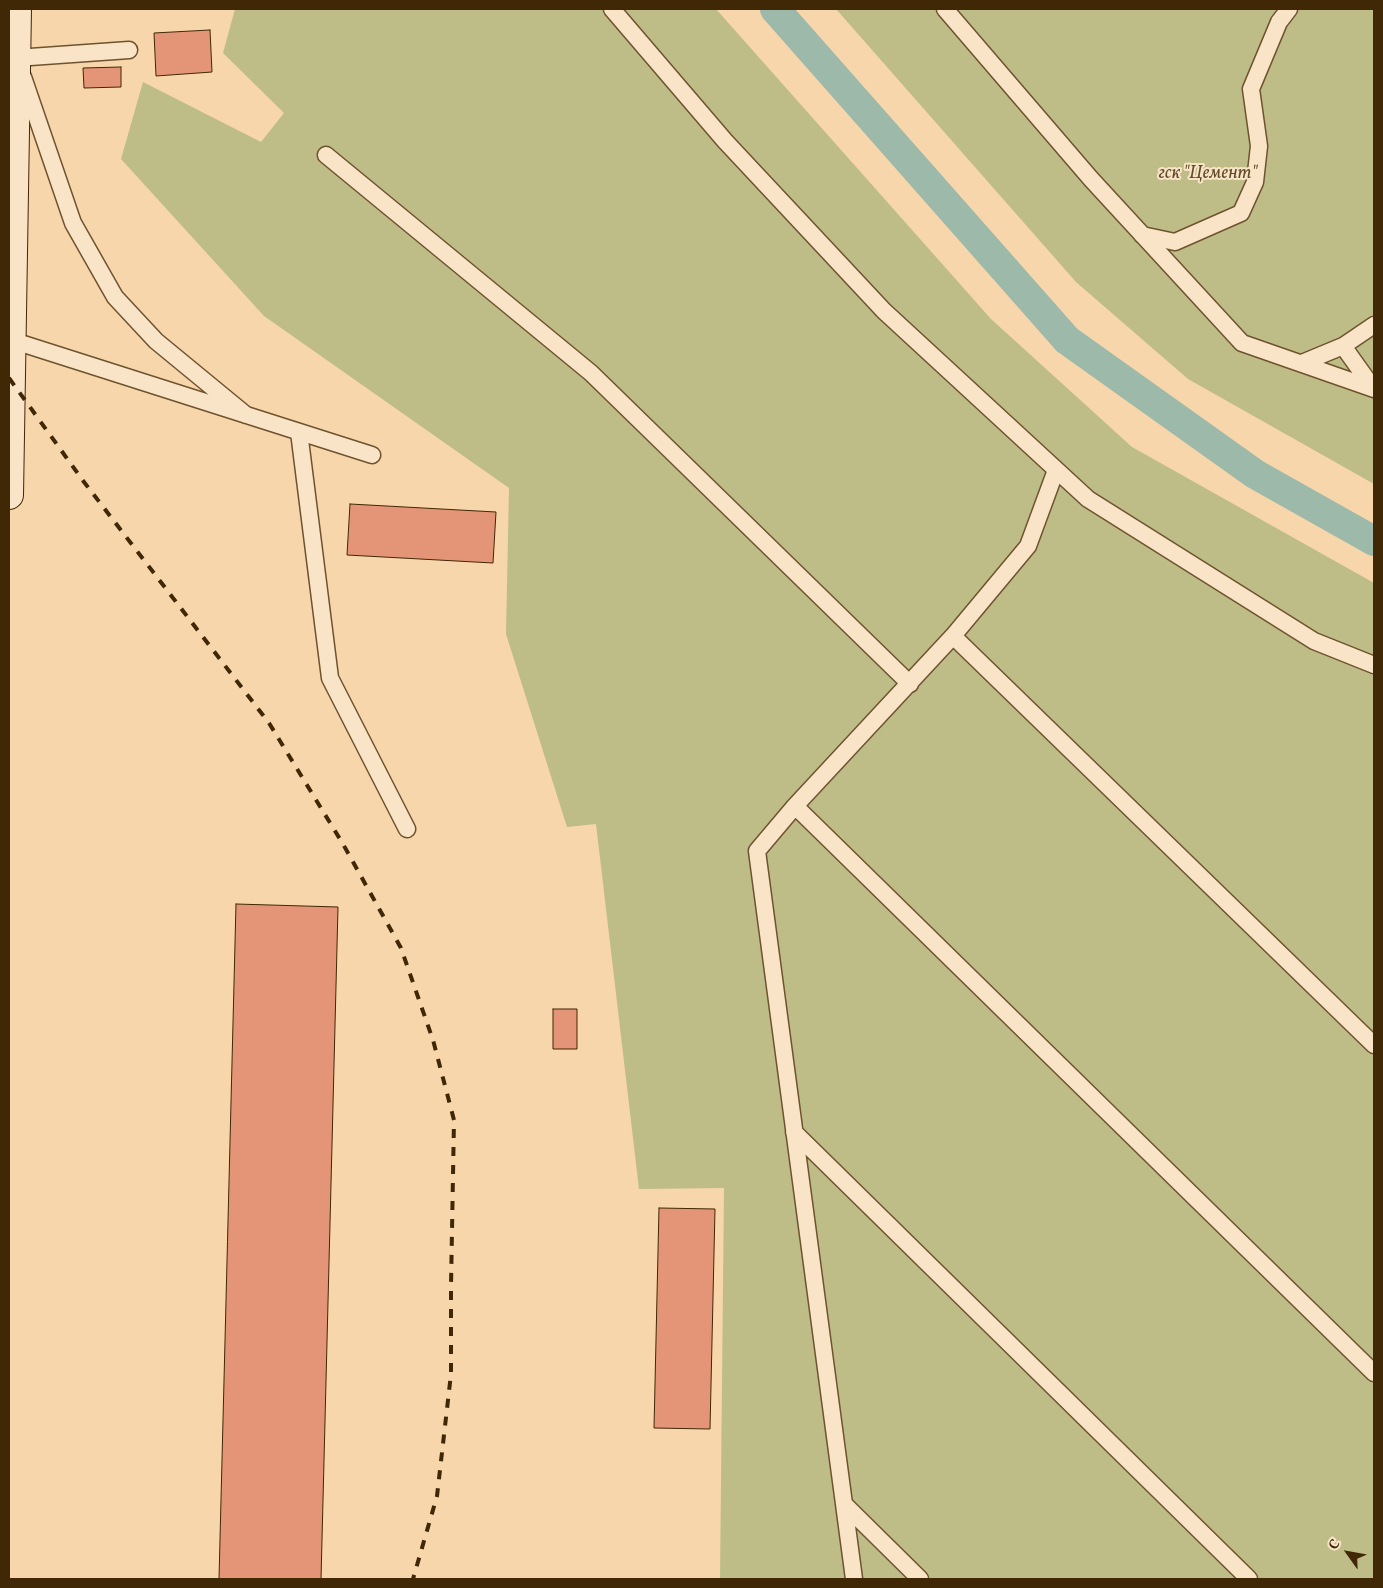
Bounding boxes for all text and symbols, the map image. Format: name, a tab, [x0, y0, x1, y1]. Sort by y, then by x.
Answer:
park label: гск "Цемент"	[1159, 164, 1257, 186]
north arrow	[1323, 1528, 1373, 1578]
text: С	[1324, 1536, 1345, 1554]

